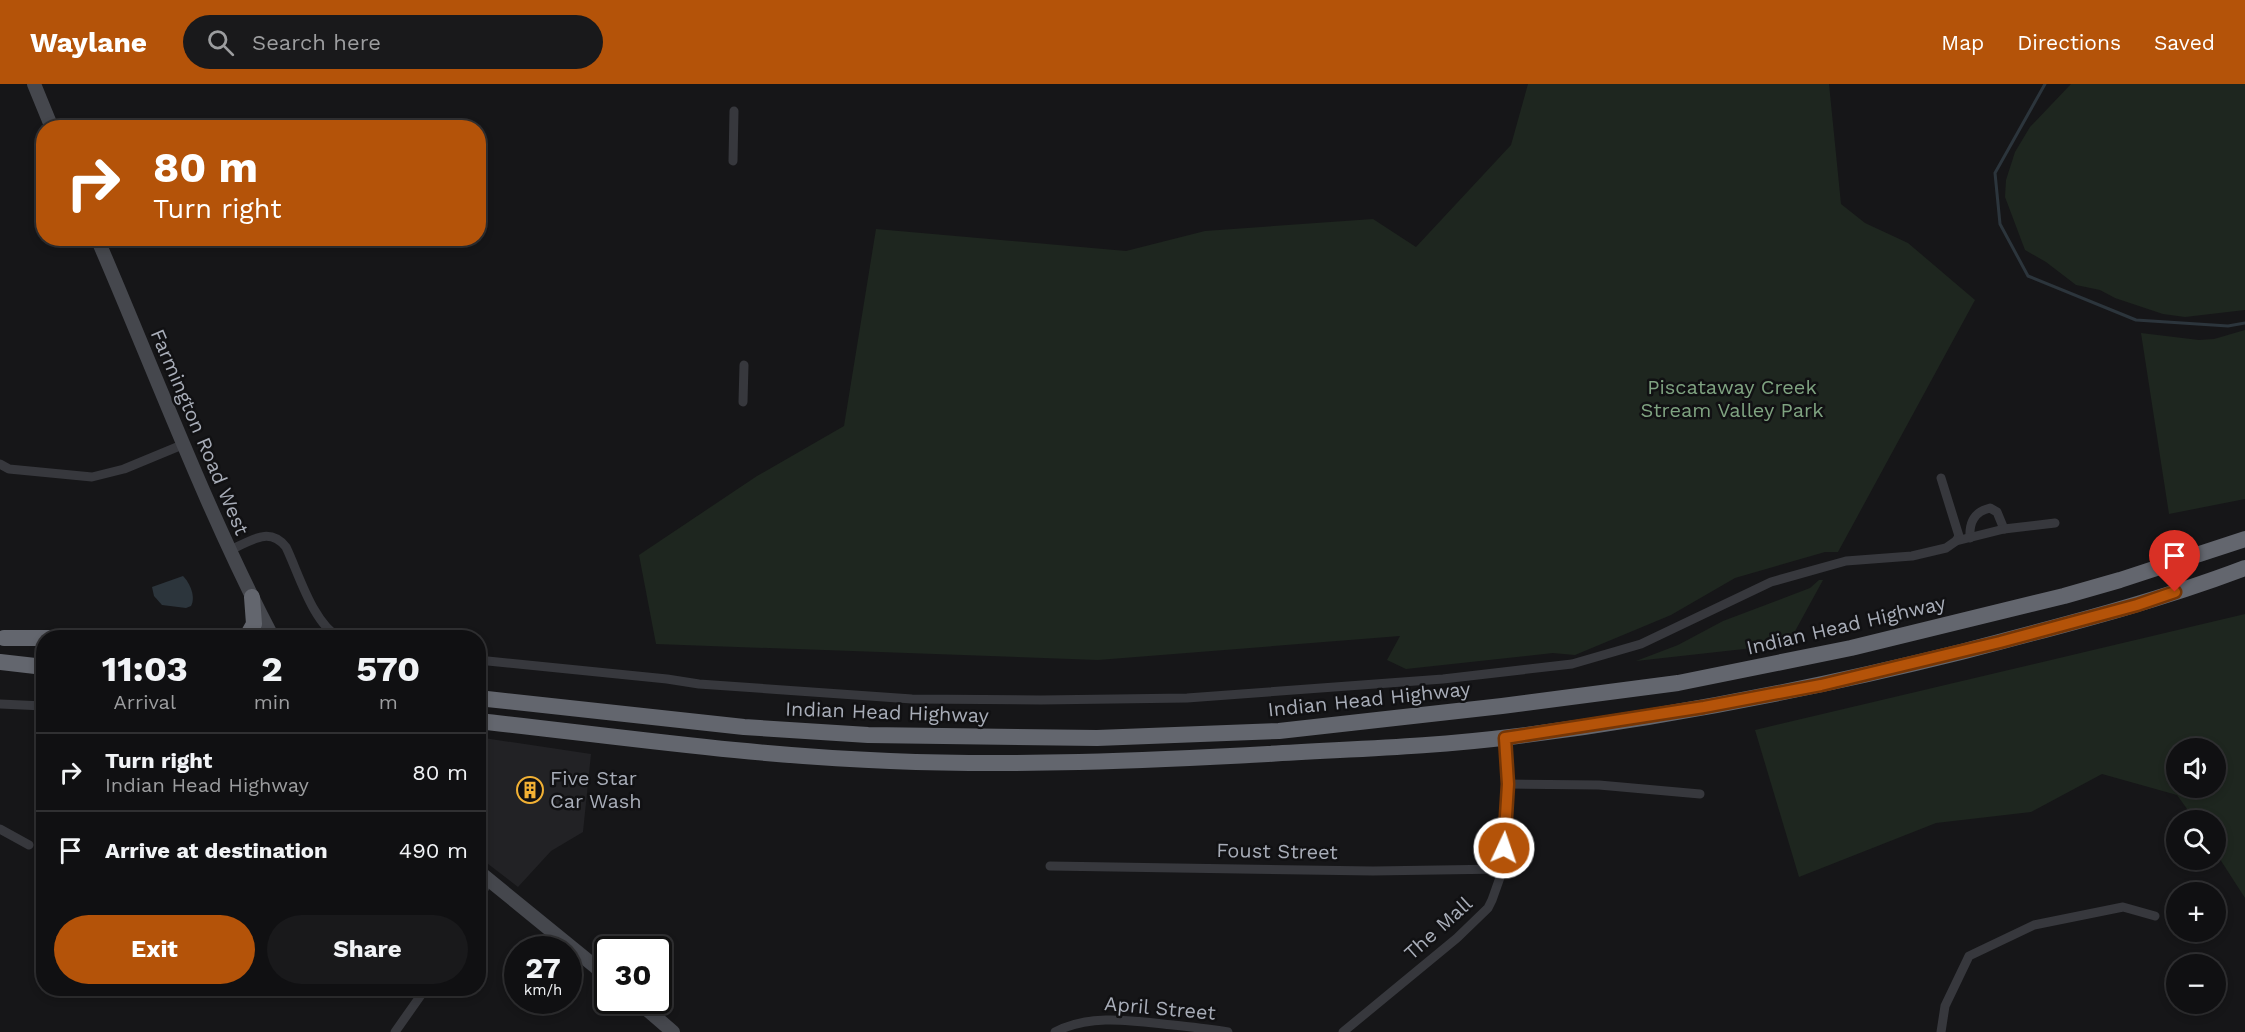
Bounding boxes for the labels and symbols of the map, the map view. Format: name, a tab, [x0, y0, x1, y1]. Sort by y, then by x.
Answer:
street label: Farmington Road West	[146, 325, 255, 539]
park label: Piscataway Creek Stream Valley Park	[1640, 375, 1824, 422]
pin	[2149, 530, 2200, 592]
street label: Indian Head Highway	[1744, 590, 1949, 660]
street label: Indian Head Highway	[1266, 676, 1472, 722]
street label: Indian Head Highway	[785, 696, 990, 728]
place label: Five Star Car Wash	[550, 766, 642, 813]
building icon: Five Star Car Wash	[515, 775, 545, 805]
position arrow	[1472, 816, 1536, 880]
street label: Foust Street	[1216, 838, 1339, 864]
street label: The Mall	[1399, 891, 1477, 965]
speed limit sign: 30	[594, 936, 672, 1014]
street label: April Street	[1103, 991, 1217, 1025]

